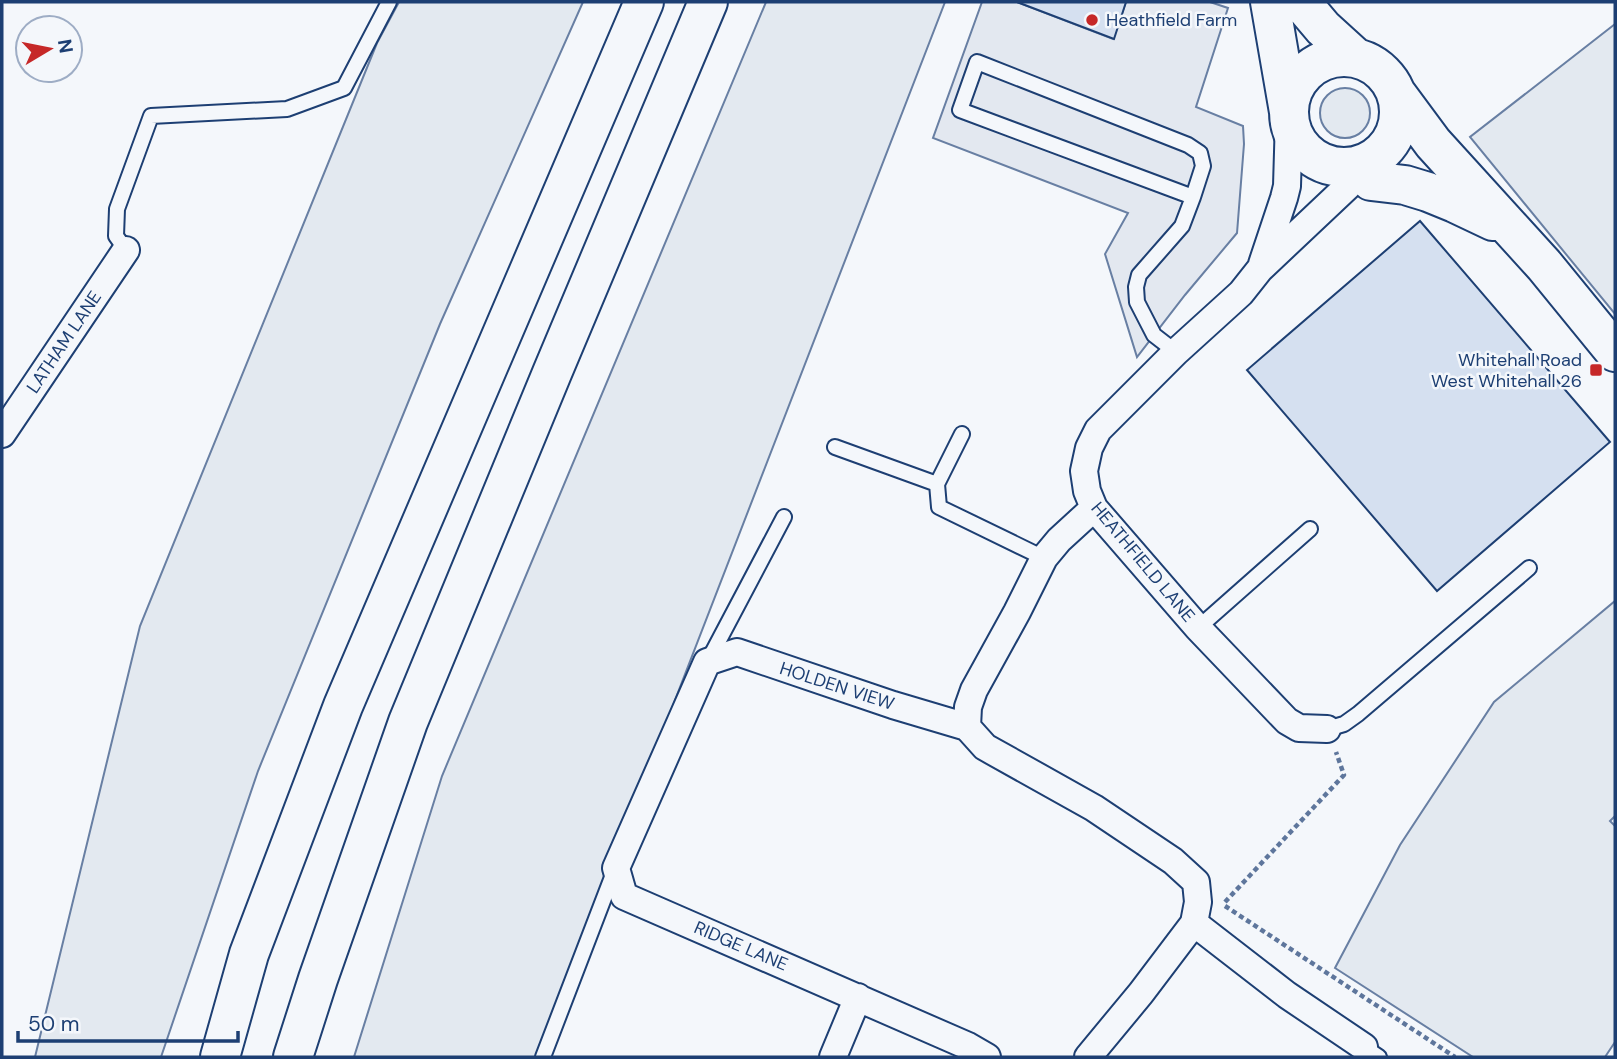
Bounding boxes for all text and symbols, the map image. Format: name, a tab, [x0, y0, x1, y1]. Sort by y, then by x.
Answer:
place label: Heathfield Farm	[1106, 8, 1237, 32]
marker: Heathfield Farm	[1084, 12, 1100, 28]
north arrow	[14, 14, 84, 84]
text: N	[52, 37, 79, 55]
street label: LATHAM LANE	[21, 286, 107, 398]
place label: Whitehall Road West Whitehall 26	[1431, 348, 1582, 393]
marker: Whitehall Road West Whitehall 26	[1588, 362, 1604, 378]
street label: HEATHFIELD LANE	[1086, 497, 1200, 627]
street label: HOLDEN VIEW	[777, 656, 897, 716]
street label: RIDGE LANE	[690, 915, 792, 977]
scale bar	[18, 1000, 238, 1044]
text: 50 m	[28, 1010, 79, 1038]

